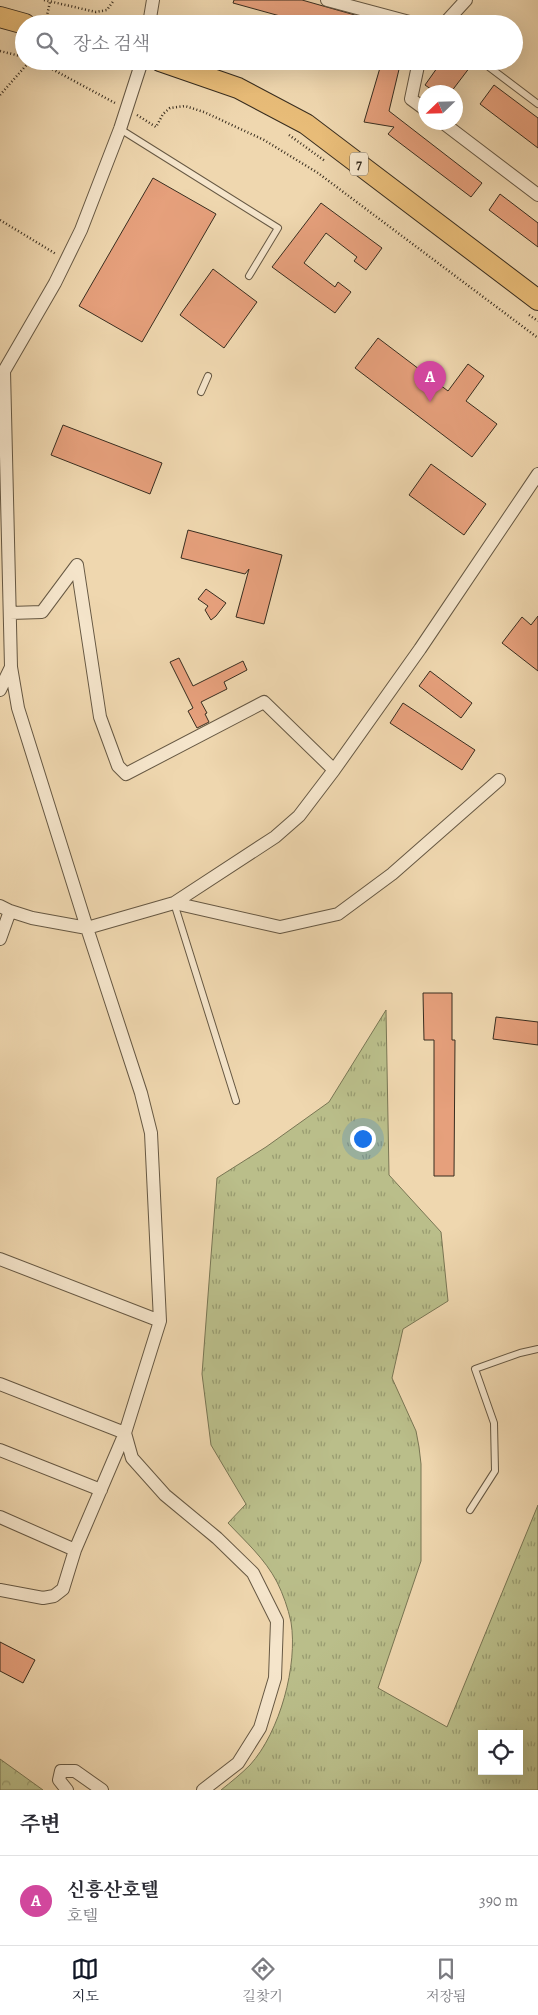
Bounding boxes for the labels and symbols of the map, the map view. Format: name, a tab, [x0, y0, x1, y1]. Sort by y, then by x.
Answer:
north arrow	[418, 85, 463, 130]
road number: 7	[350, 152, 368, 175]
pin: A	[414, 361, 446, 402]
your location	[350, 1126, 376, 1152]

